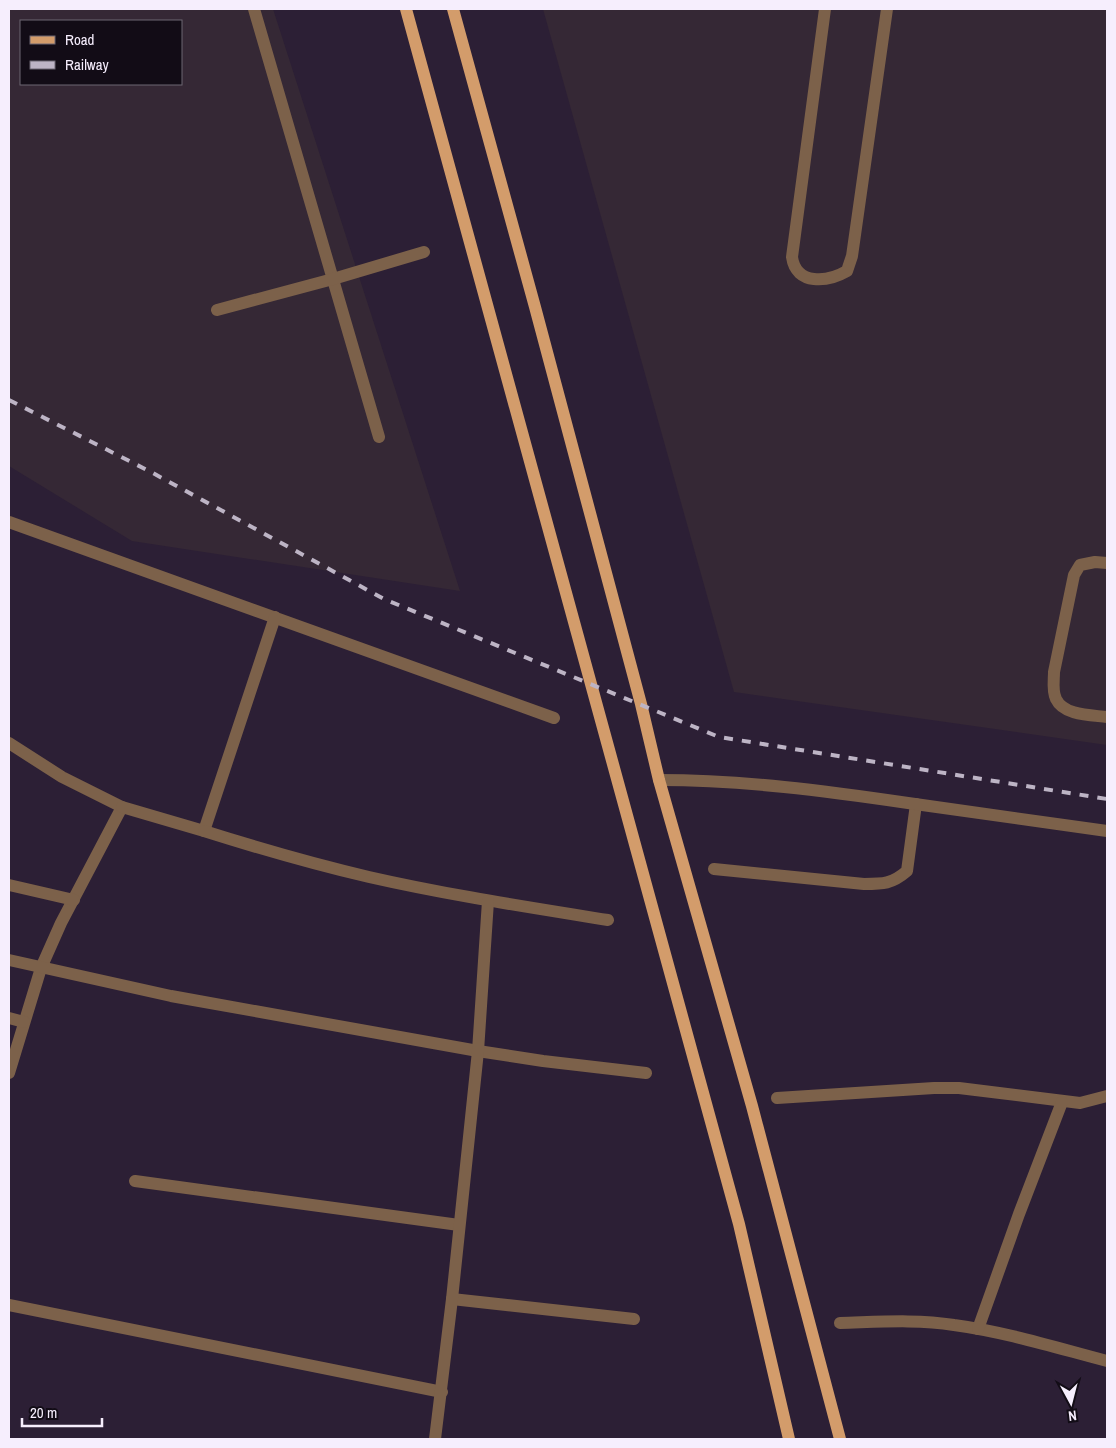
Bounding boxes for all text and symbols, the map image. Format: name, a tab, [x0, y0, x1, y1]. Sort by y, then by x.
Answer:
legend	[20, 20, 182, 85]
text: Road	[65, 29, 94, 50]
text: Railway	[65, 54, 110, 75]
north arrow	[1046, 1378, 1096, 1428]
scale bar	[22, 1396, 102, 1428]
text: 20 m	[30, 1402, 57, 1423]
text: N	[1067, 1406, 1078, 1425]

